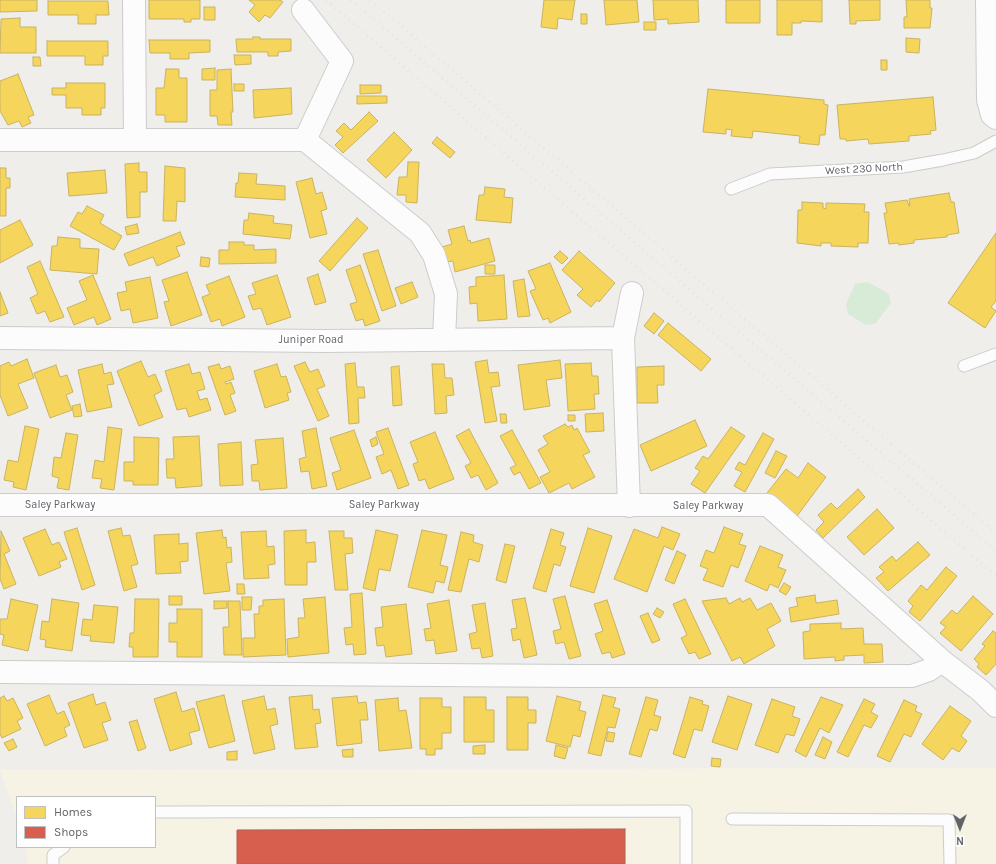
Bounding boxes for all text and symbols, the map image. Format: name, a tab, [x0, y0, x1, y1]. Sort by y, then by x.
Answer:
street label: West 230 North	[825, 160, 903, 178]
street label: Juniper Road	[278, 333, 344, 347]
street label: Saley Parkway	[25, 498, 95, 512]
street label: Saley Parkway	[349, 498, 419, 512]
street label: Saley Parkway	[673, 499, 743, 513]
legend	[16, 796, 156, 848]
text: Homes	[54, 805, 92, 819]
north arrow	[940, 808, 980, 848]
text: Shops	[54, 825, 88, 839]
text: N	[956, 834, 964, 847]

